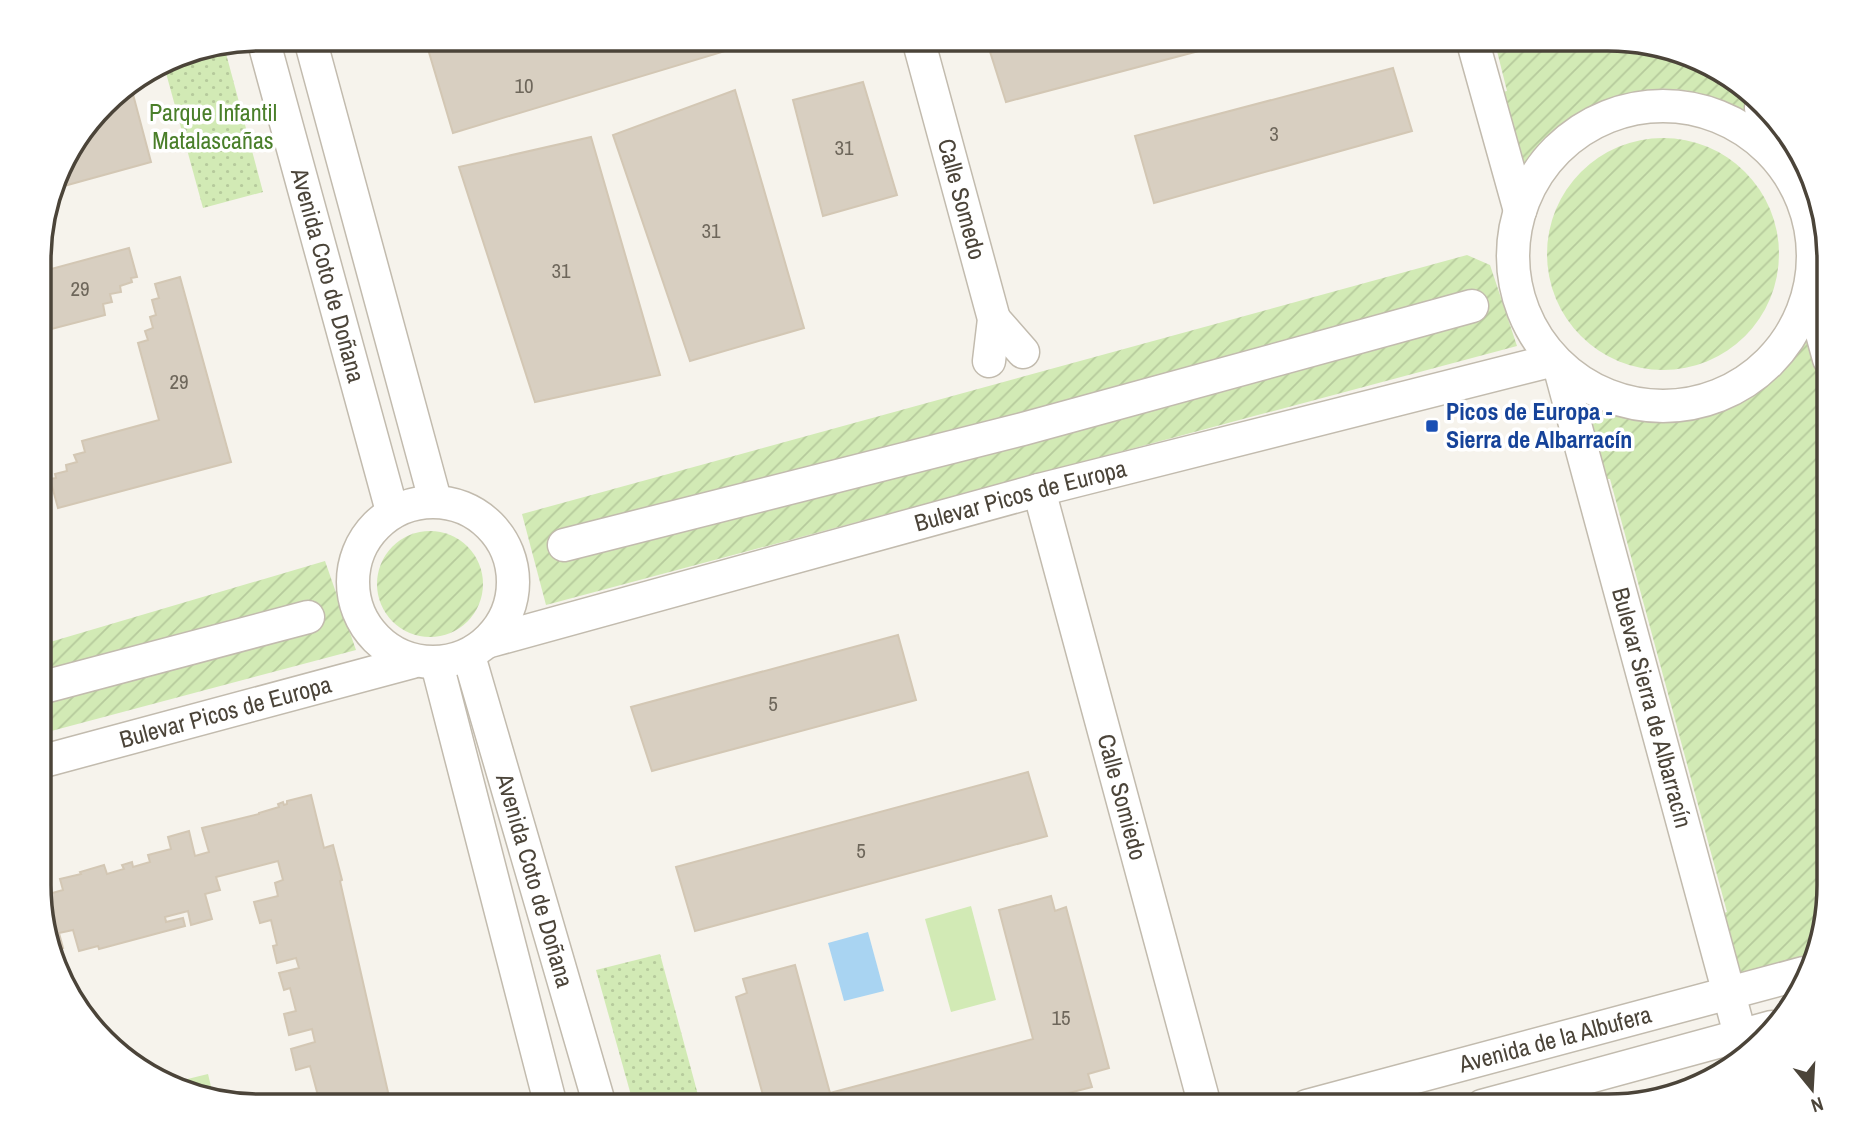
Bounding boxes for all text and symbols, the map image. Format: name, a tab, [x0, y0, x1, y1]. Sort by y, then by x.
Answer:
house number: 10	[514, 71, 534, 100]
park label: Parque Infantil Matalascañas	[149, 96, 277, 156]
house number: 3	[1269, 119, 1279, 148]
house number: 31	[834, 133, 854, 162]
street label: Calle Somedo	[931, 135, 994, 263]
street label: Avenida Coto de Doñana	[284, 163, 373, 386]
house number: 31	[701, 216, 721, 245]
house number: 31	[551, 256, 571, 285]
house number: 29	[70, 274, 90, 303]
house number: 29	[169, 367, 189, 396]
place label: Picos de Europa - Sierra de Albarracín	[1446, 395, 1632, 455]
marker: Picos de Europa - Sierra de Albarracín	[1424, 418, 1440, 434]
street label: Bulevar Picos de Europa	[911, 452, 1130, 539]
street label: Bulevar Sierra de Albarracín	[1605, 584, 1700, 831]
street label: Bulevar Picos de Europa	[116, 667, 335, 755]
house number: 5	[768, 689, 778, 718]
street label: Calle Somiedo	[1090, 730, 1155, 863]
street label: Avenida Coto de Doñana	[489, 769, 582, 991]
house number: 5	[856, 836, 866, 865]
street label: Avenida de la Albufera	[1454, 998, 1655, 1080]
house number: 15	[1051, 1003, 1071, 1032]
north arrow	[1777, 1054, 1847, 1124]
text: N	[1808, 1091, 1827, 1119]

